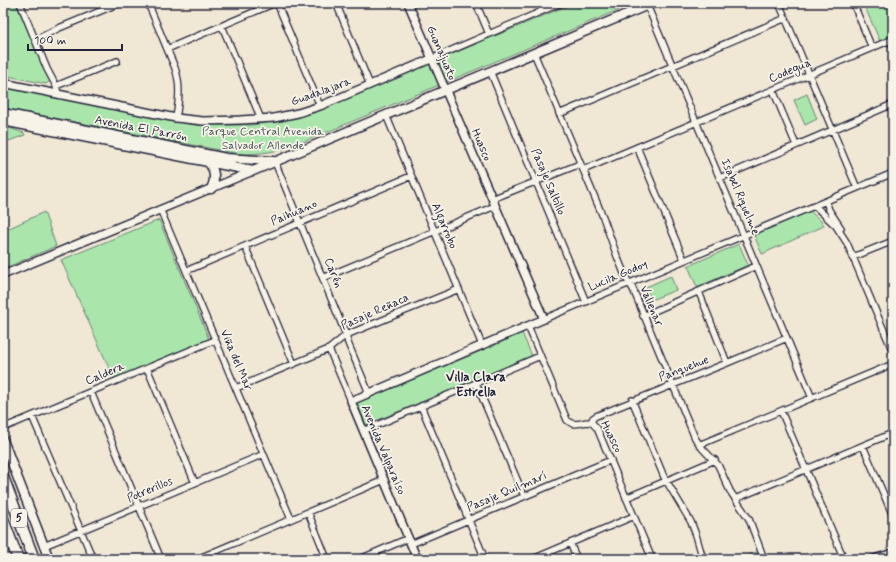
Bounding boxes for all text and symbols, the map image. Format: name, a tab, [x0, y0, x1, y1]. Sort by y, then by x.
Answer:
street label: Guanajuato	[422, 23, 460, 83]
scale bar	[28, 26, 122, 52]
text: 100 m	[34, 33, 66, 49]
street label: Codegua	[766, 55, 814, 87]
street label: Guadalajara	[289, 74, 354, 110]
street label: Avenida El Parrón	[93, 112, 189, 146]
park label: Parque Central Avenida Salvador Allende	[202, 124, 325, 154]
street label: Huasco	[467, 126, 495, 164]
street label: Pasaje Saltillo	[527, 146, 569, 218]
street label: Isabel Riquelme	[717, 156, 763, 238]
street label: Paihuano	[268, 196, 320, 230]
street label: Algarrobo	[426, 201, 461, 252]
street label: Carén	[320, 256, 346, 290]
street label: Lucila Godoy	[586, 256, 650, 296]
street label: Vallenar	[635, 283, 667, 329]
street label: Pasaje Reñaca	[339, 290, 412, 334]
street label: Viña del Mar	[216, 327, 256, 393]
street label: Panquehue	[657, 352, 711, 386]
street label: Caldera	[83, 358, 128, 389]
district label: Villa Clara Estrella	[446, 369, 506, 401]
street label: Avenida Valparaíso	[357, 402, 409, 498]
street label: Huasco	[596, 418, 626, 456]
street label: Pasaje Quilmarí	[465, 468, 549, 516]
street label: Potrerillos	[125, 473, 176, 507]
road number: 5	[11, 509, 27, 527]

